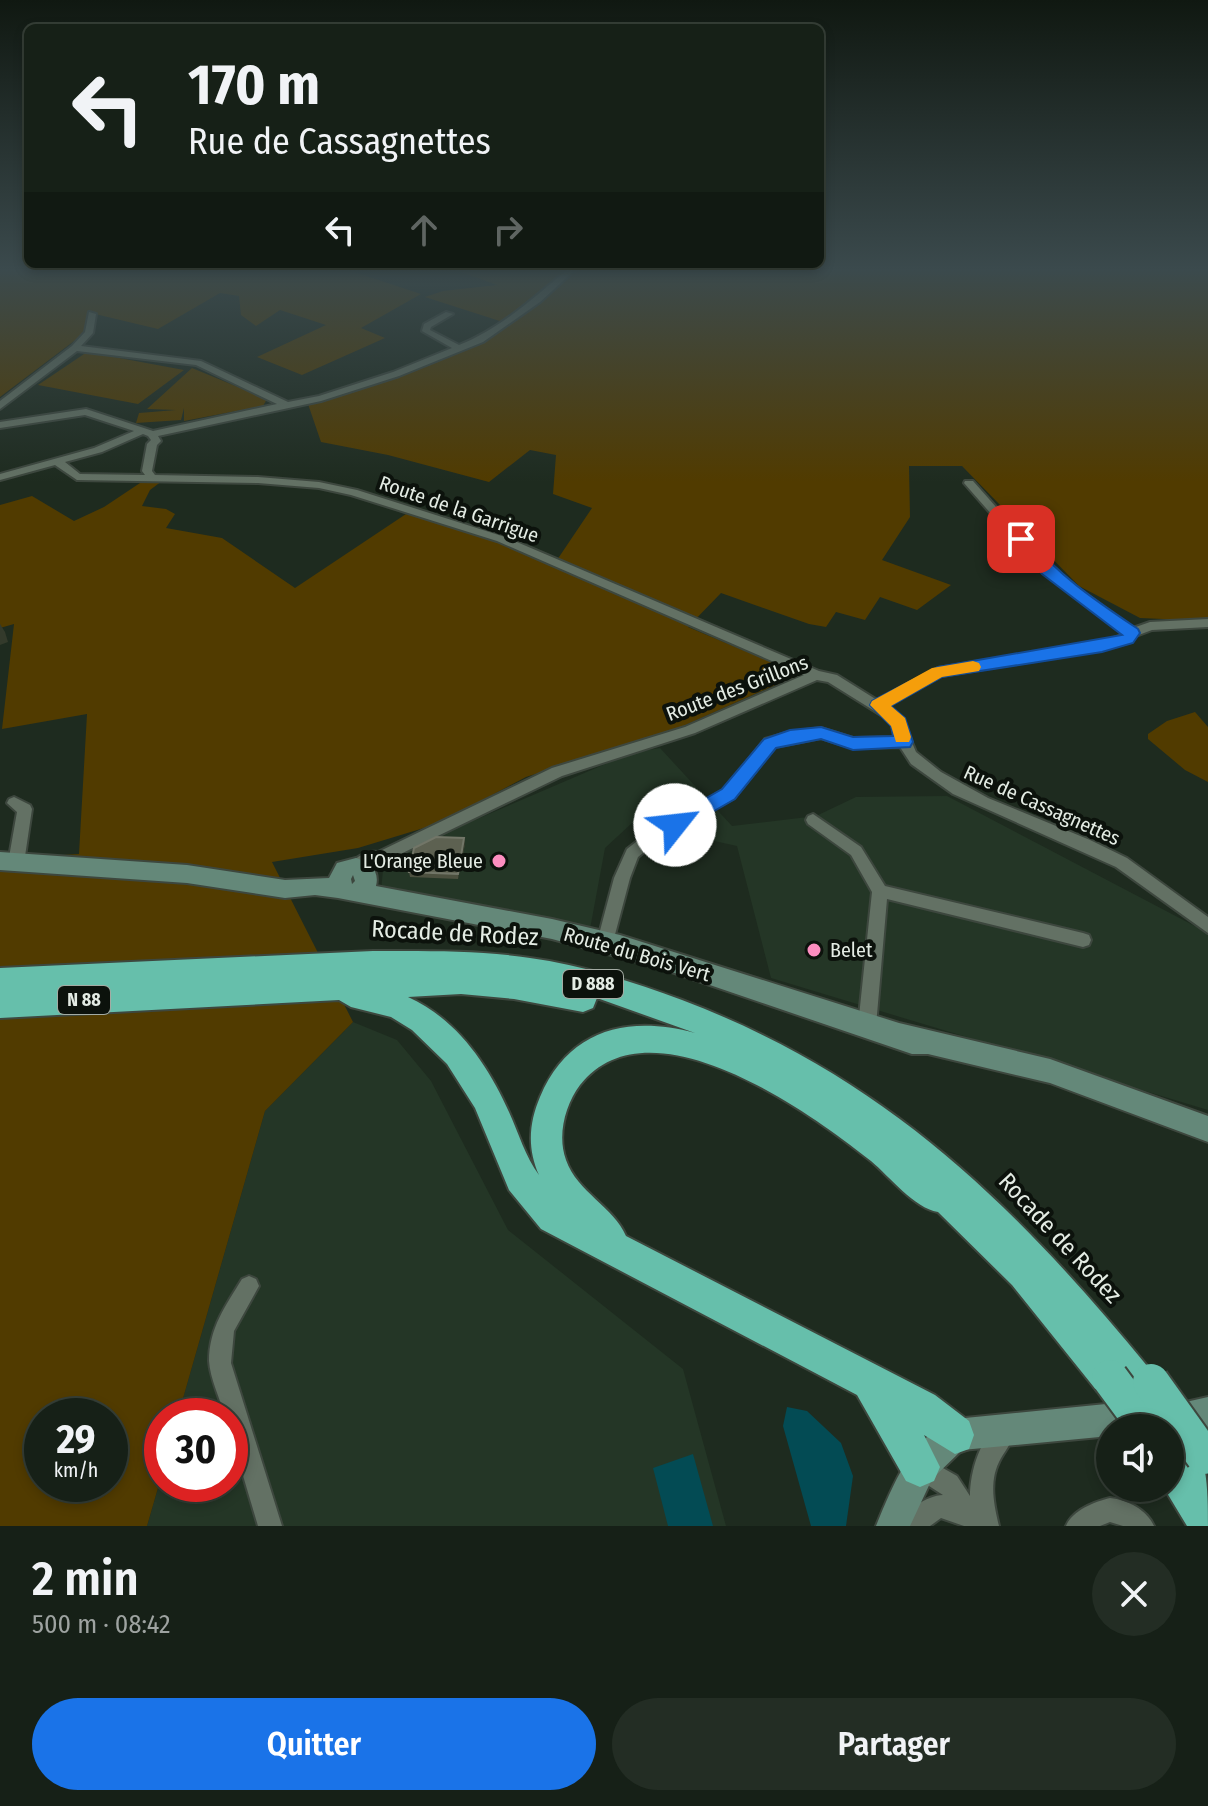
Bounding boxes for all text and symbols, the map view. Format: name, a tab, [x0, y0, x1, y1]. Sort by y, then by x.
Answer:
text: 170 m	[188, 52, 320, 119]
icon: left	[56, 56, 160, 160]
text: Rue de Cassagnettes	[188, 120, 491, 164]
icon: left	[318, 208, 362, 252]
icon: ahead	[402, 208, 446, 252]
icon: right	[486, 208, 530, 252]
street label: Route de la Garrigue	[376, 470, 542, 548]
pin	[987, 505, 1055, 573]
icon: arrive	[999, 517, 1043, 561]
street label: Route des Grillons	[663, 650, 811, 726]
street label: Rue de Cassagnettes	[960, 760, 1124, 850]
position arrow	[633, 783, 717, 867]
place label: L'Orange Bleue	[363, 849, 483, 873]
marker: L'Orange Bleue	[490, 852, 508, 870]
street label: Rocade de Rodez	[371, 915, 539, 951]
street label: Route du Bois Vert	[561, 922, 713, 986]
place label: Belet	[830, 938, 873, 962]
marker: Belet	[805, 941, 823, 959]
road number: D 888	[563, 970, 623, 998]
road number: N 88	[58, 986, 110, 1014]
street label: Rocade de Rodez	[993, 1167, 1127, 1309]
speed limit sign: 30	[144, 1398, 248, 1502]
map controls	[1096, 1414, 1184, 1502]
button: sound	[1096, 1414, 1184, 1502]
text: 29	[56, 1416, 95, 1464]
text: km/h	[54, 1458, 98, 1482]
text: 2 min	[32, 1550, 139, 1608]
button: close	[1092, 1552, 1176, 1636]
text: 500 m · 08:42	[32, 1609, 171, 1640]
button: Quitter	[32, 1698, 596, 1790]
button: Partager	[612, 1698, 1176, 1790]

